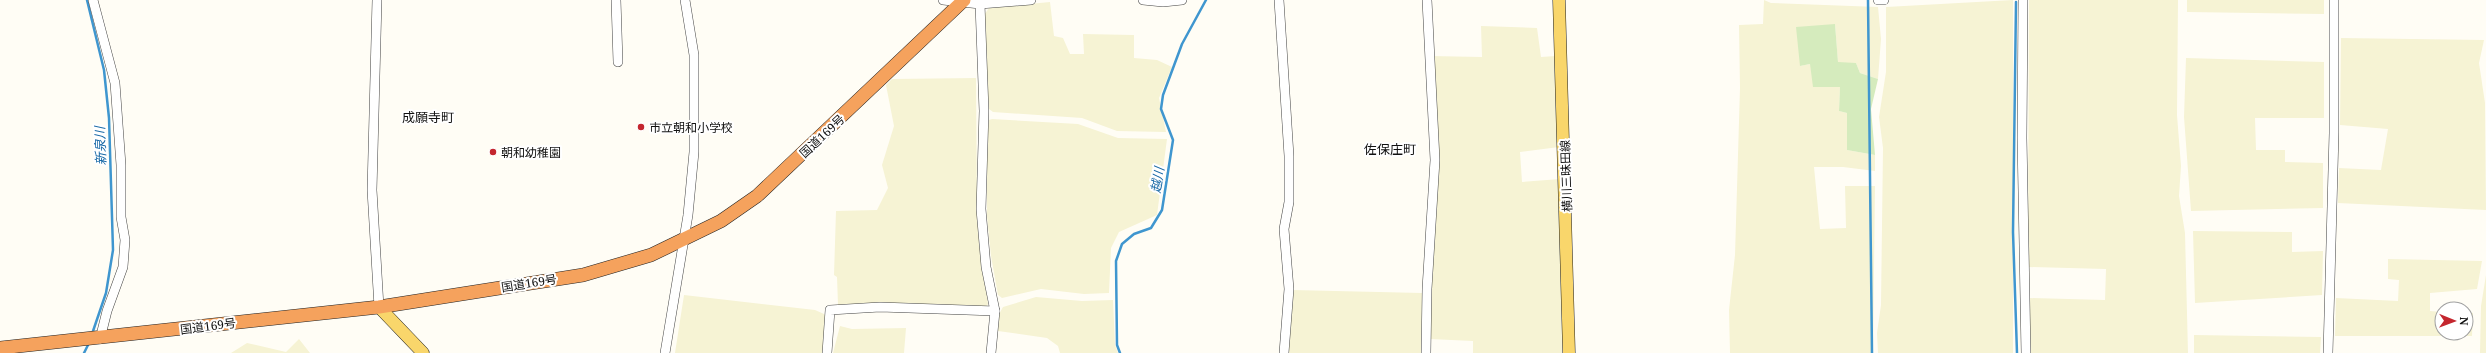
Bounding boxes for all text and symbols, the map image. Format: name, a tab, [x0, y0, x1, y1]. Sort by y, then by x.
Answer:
district label: 成願寺町	[402, 108, 454, 126]
street label: 国道169号	[796, 111, 848, 161]
place label: 市立朝和小学校	[649, 119, 733, 136]
marker: 市立朝和小学校	[636, 122, 646, 132]
water label: 新泉川	[90, 124, 110, 166]
district label: 佐保庄町	[1364, 140, 1416, 158]
street label: 横川三昧田線	[1556, 140, 1576, 212]
place label: 朝和幼稚園	[501, 144, 561, 161]
marker: 朝和幼稚園	[488, 147, 498, 157]
water label: 越川	[1146, 164, 1168, 194]
street label: 国道169号	[500, 270, 558, 296]
north arrow	[2434, 301, 2474, 341]
street label: 国道169号	[179, 314, 237, 338]
text: N	[2457, 317, 2472, 326]

